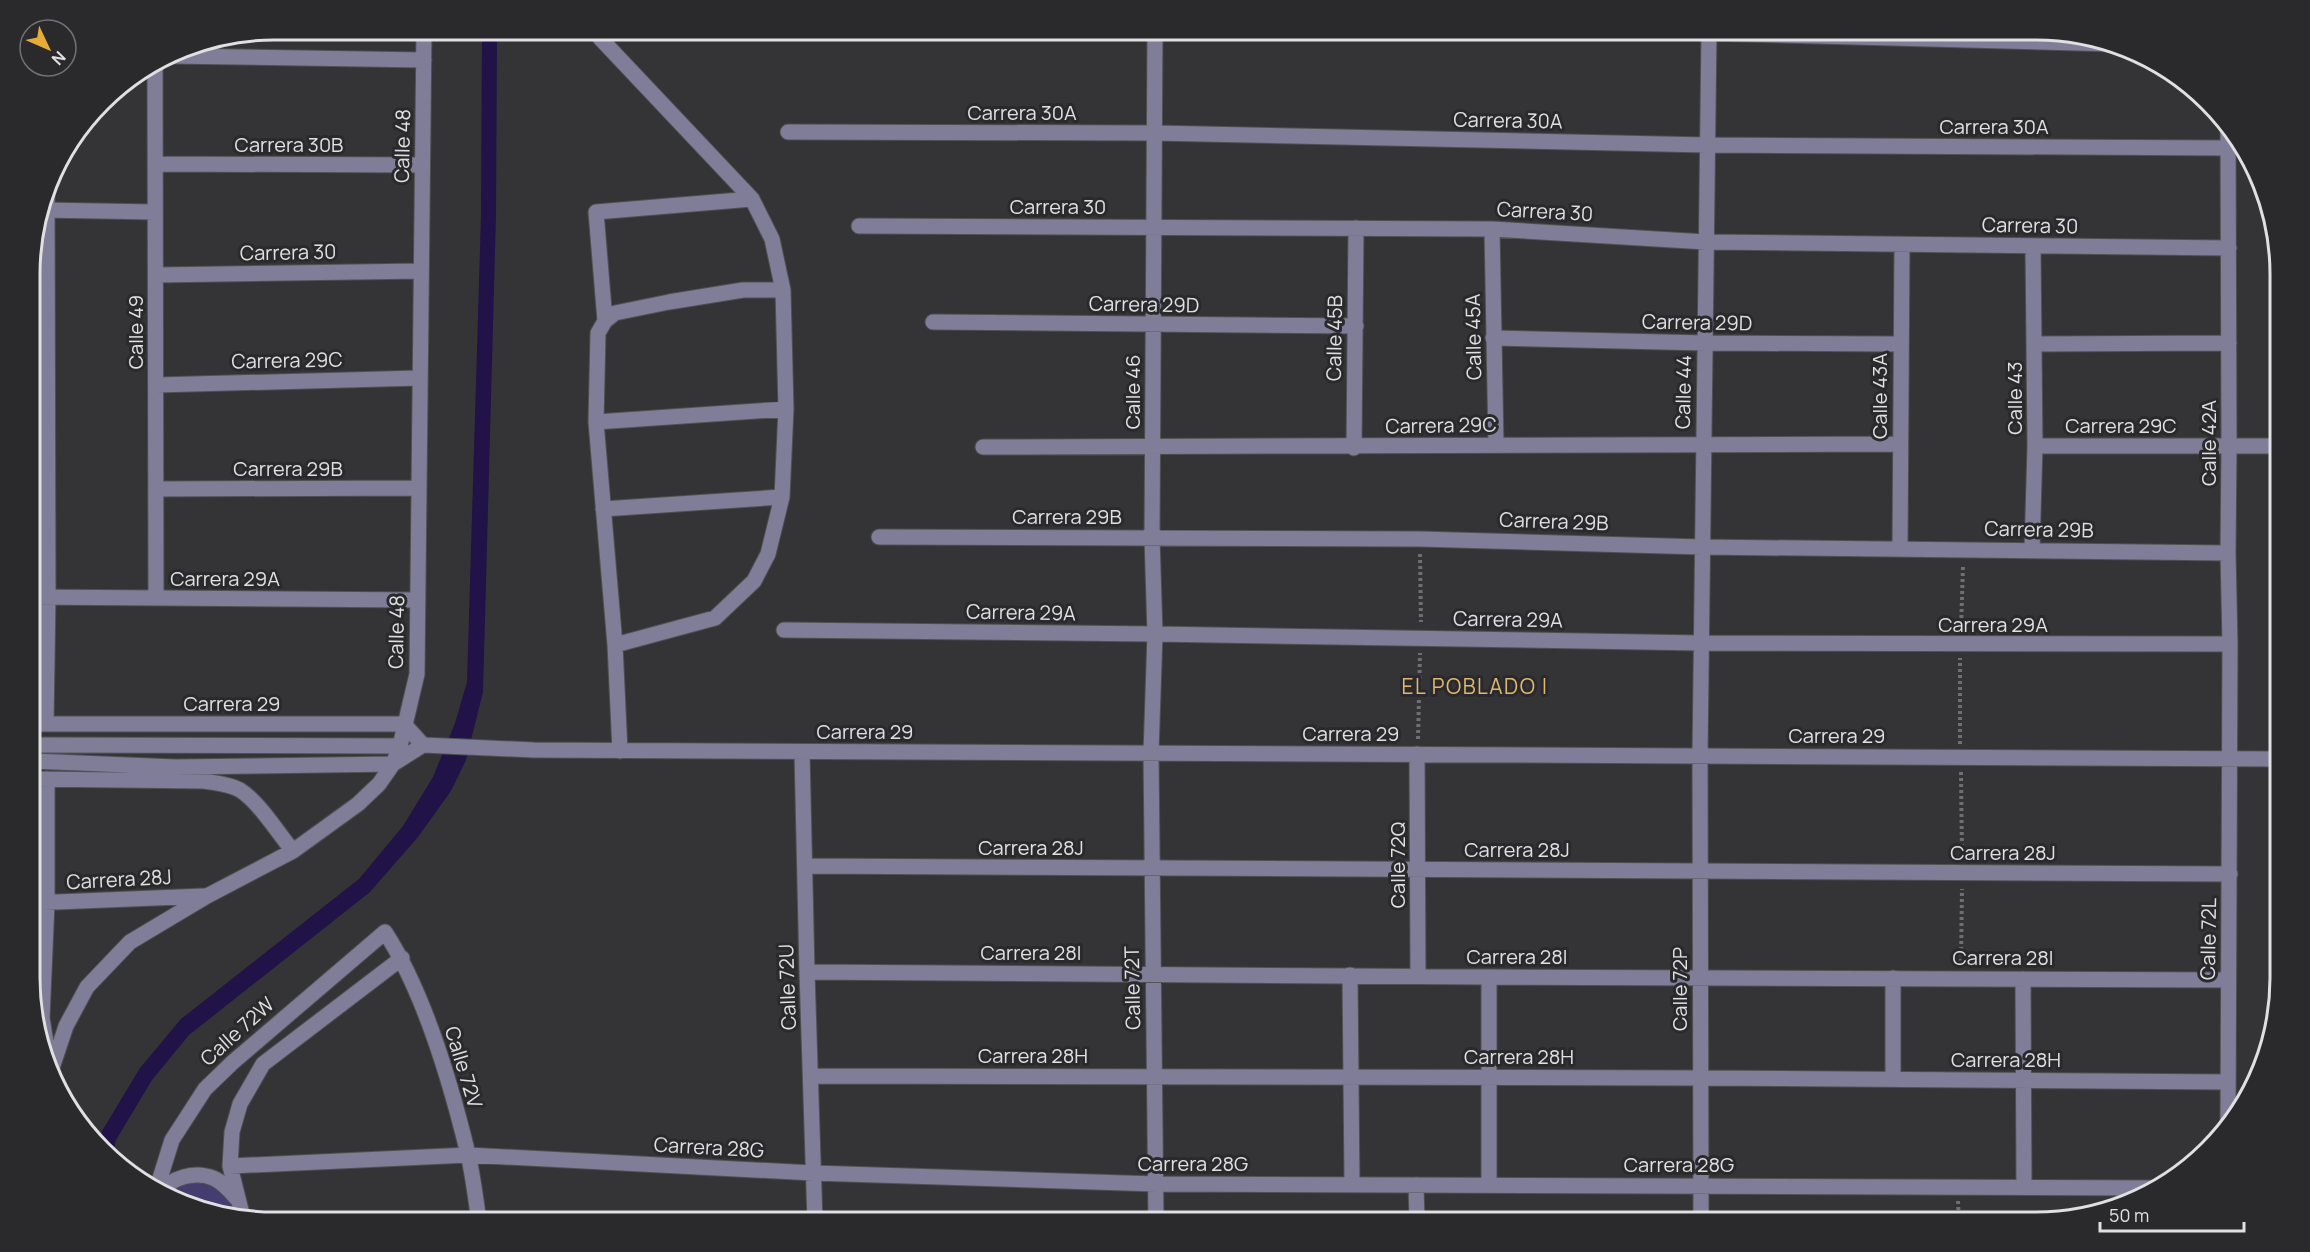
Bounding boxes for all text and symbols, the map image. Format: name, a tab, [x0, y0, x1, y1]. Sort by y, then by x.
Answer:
north arrow	[18, 18, 78, 78]
text: N	[47, 47, 71, 70]
street label: Carrera 30A	[967, 99, 1077, 126]
street label: Carrera 30A	[1453, 106, 1563, 134]
street label: Calle 48	[388, 109, 416, 183]
street label: Carrera 30A	[1939, 113, 2049, 140]
street label: Carrera 30B	[235, 131, 343, 158]
street label: Carrera 30	[1010, 193, 1106, 220]
street label: Carrera 30	[1496, 195, 1594, 227]
street label: Carrera 30	[1982, 211, 2078, 239]
street label: Carrera 30	[240, 238, 336, 266]
street label: Carrera 29D	[1089, 290, 1199, 318]
street label: Calle 45A	[1459, 293, 1487, 380]
street label: Calle 49	[122, 295, 149, 369]
street label: Calle 45B	[1320, 295, 1348, 381]
street label: Carrera 29D	[1642, 308, 1752, 336]
street label: Carrera 29C	[231, 346, 343, 374]
street label: Calle 43A	[1866, 353, 1893, 439]
street label: Calle 46	[1119, 355, 1146, 429]
street label: Calle 44	[1669, 355, 1697, 429]
street label: Calle 43	[2001, 361, 2028, 435]
street label: Calle 42A	[2195, 400, 2222, 486]
street label: Carrera 29C	[1385, 411, 1497, 439]
street label: Carrera 29C	[2065, 412, 2177, 439]
street label: Carrera 29B	[233, 455, 343, 482]
street label: Carrera 29B	[1012, 503, 1122, 530]
street label: Carrera 29B	[1499, 506, 1609, 536]
street label: Carrera 29B	[1984, 515, 2094, 543]
street label: Carrera 29A	[170, 565, 280, 592]
street label: Calle 48	[382, 595, 410, 669]
street label: Carrera 29A	[966, 598, 1076, 626]
street label: Carrera 29A	[1453, 605, 1563, 633]
street label: Carrera 29A	[1938, 611, 2048, 638]
district label: EL POBLADO I	[1401, 672, 1549, 700]
street label: Carrera 29	[183, 690, 281, 717]
street label: Carrera 29	[816, 718, 914, 745]
street label: Carrera 29	[1302, 720, 1400, 747]
street label: Carrera 29	[1788, 722, 1886, 749]
street label: Calle 72Q	[1384, 822, 1411, 908]
street label: Carrera 28J	[978, 834, 1084, 861]
street label: Carrera 28J	[1464, 836, 1570, 863]
street label: Carrera 28J	[1950, 839, 2056, 866]
street label: Carrera 28J	[66, 863, 172, 895]
street label: Calle 72L	[2194, 898, 2222, 980]
street label: Carrera 28I	[981, 939, 1081, 966]
street label: Carrera 28I	[1467, 943, 1567, 970]
street label: Calle 72U	[772, 944, 802, 1030]
street label: Carrera 28I	[1953, 944, 2053, 971]
street label: Calle 72T	[1118, 946, 1146, 1030]
street label: Calle 72P	[1666, 947, 1693, 1031]
street label: Calle 72W	[194, 990, 280, 1071]
street label: Calle 72V	[439, 1023, 489, 1111]
street label: Carrera 28H	[978, 1042, 1088, 1069]
street label: Carrera 28H	[1464, 1043, 1574, 1070]
street label: Carrera 28H	[1951, 1046, 2061, 1073]
street label: Carrera 28G	[653, 1131, 765, 1163]
street label: Carrera 28G	[1138, 1150, 1248, 1177]
street label: Carrera 28G	[1624, 1151, 1734, 1178]
scale bar	[2100, 1195, 2244, 1233]
text: 50 m	[2109, 1203, 2149, 1227]

